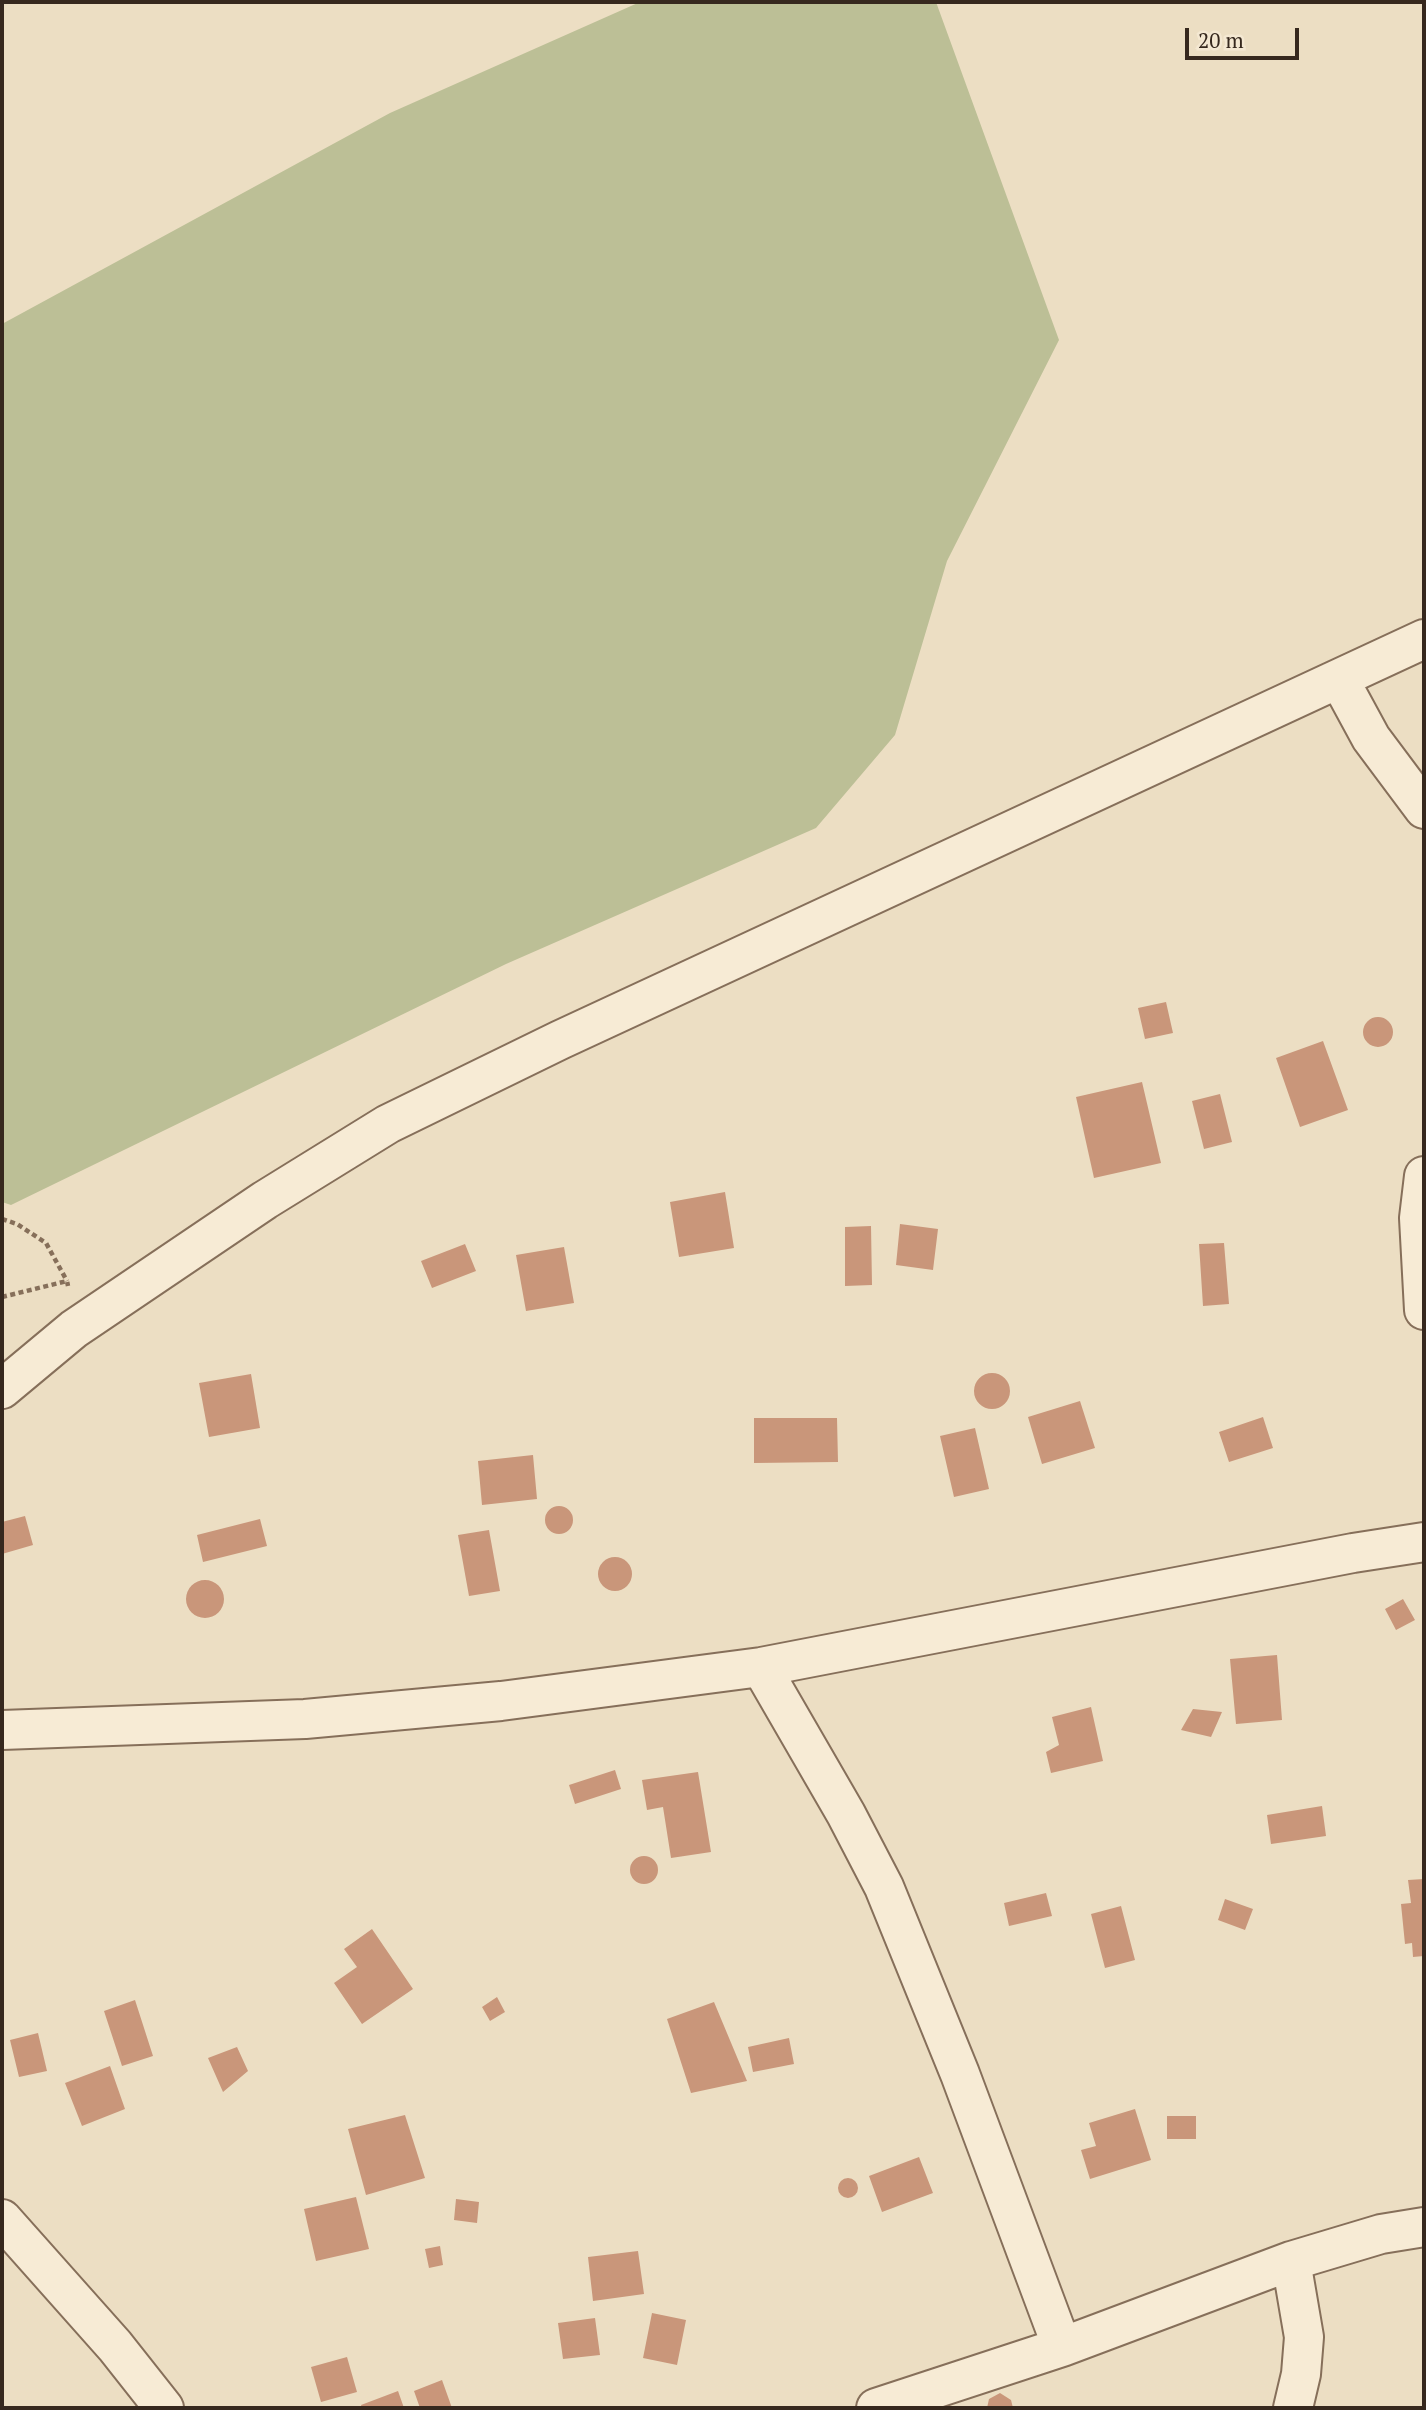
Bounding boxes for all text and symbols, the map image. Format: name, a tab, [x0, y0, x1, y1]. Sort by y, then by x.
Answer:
scale bar	[1188, 14, 1302, 58]
text: 20 m	[1198, 26, 1244, 54]

